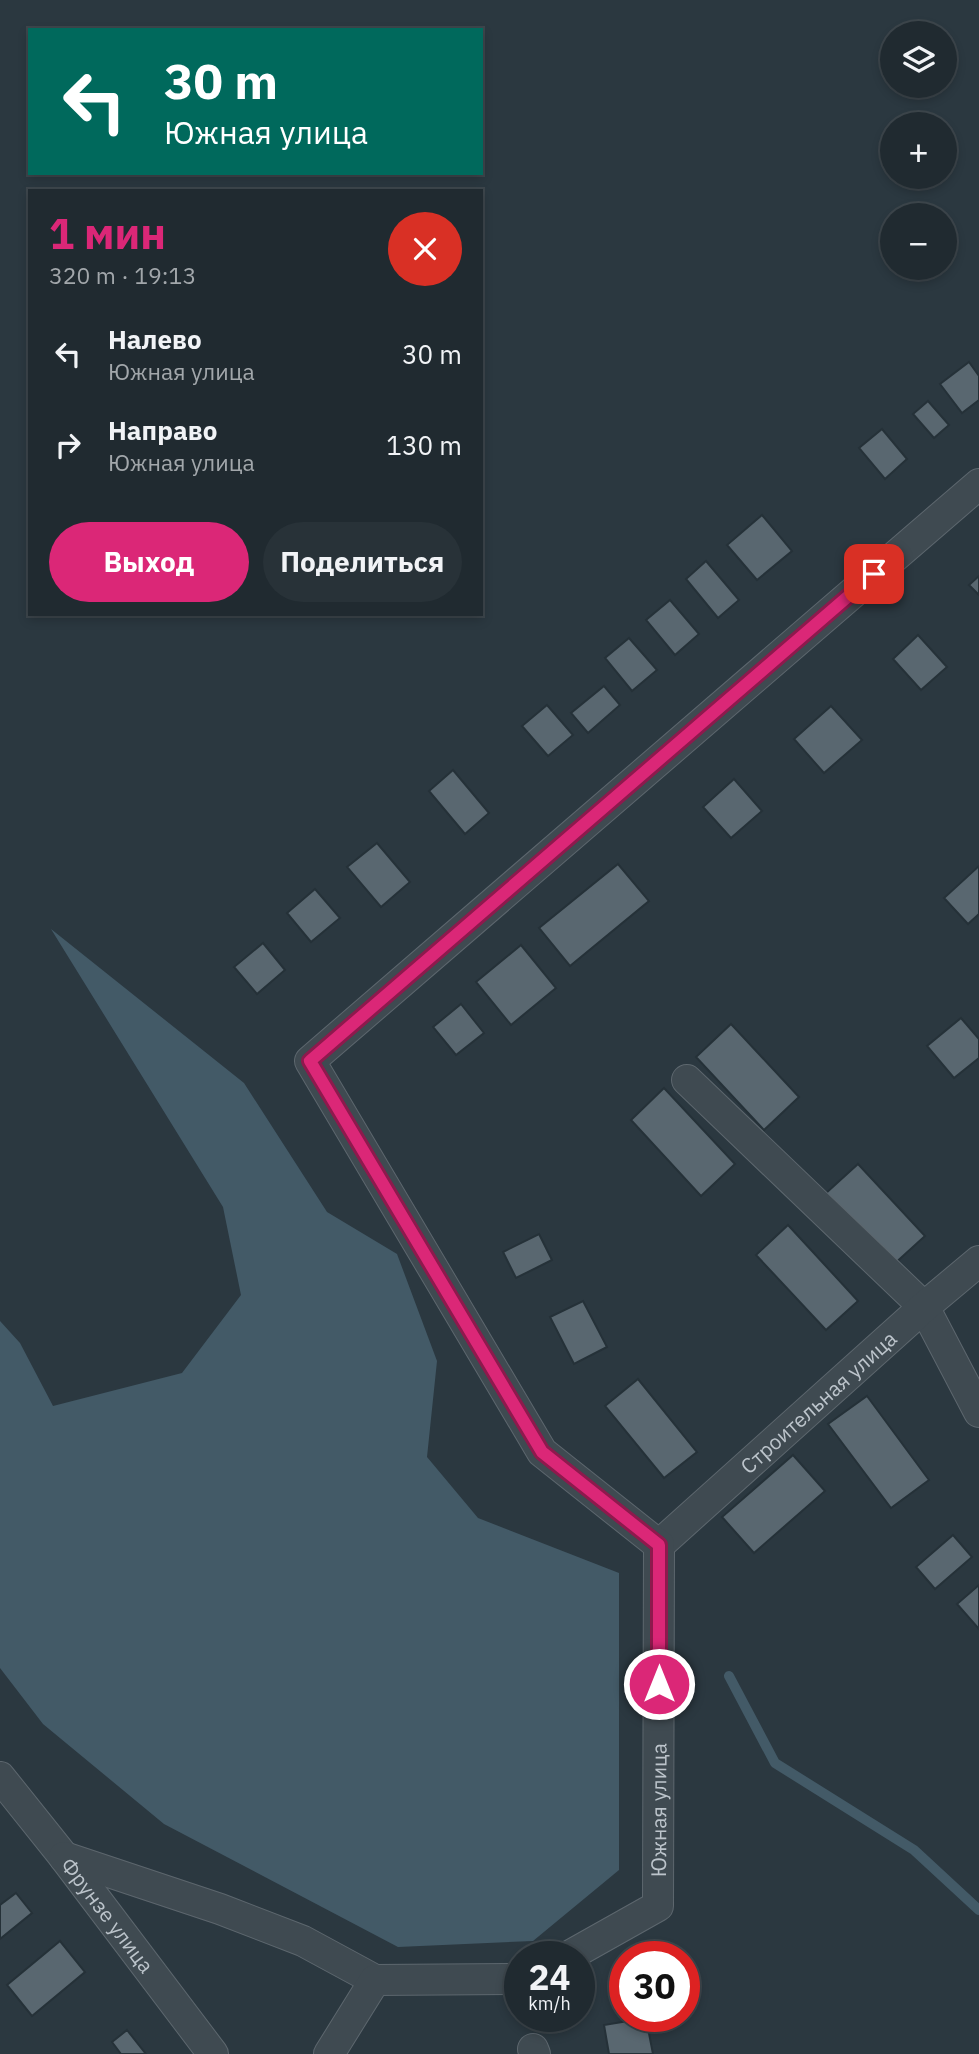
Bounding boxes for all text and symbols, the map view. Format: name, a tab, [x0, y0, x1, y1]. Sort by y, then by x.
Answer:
map controls	[880, 21, 957, 280]
button: layers	[880, 21, 957, 98]
text: 30 m	[164, 49, 278, 112]
icon: left	[49, 56, 140, 147]
text: Южная улица	[164, 111, 368, 153]
button: +	[880, 112, 957, 189]
button: −	[880, 203, 957, 280]
text: 1 мин	[49, 206, 166, 261]
button: close	[388, 212, 462, 286]
text: 320 m · 19:13	[49, 260, 196, 290]
text: Налево	[108, 322, 202, 356]
icon: left	[49, 335, 87, 373]
text: 30 m	[402, 337, 462, 371]
text: Южная улица	[108, 356, 255, 386]
text: Направо	[108, 413, 217, 447]
icon: right	[49, 426, 87, 464]
text: 130 m	[386, 428, 462, 462]
text: Южная улица	[108, 447, 255, 477]
button: Выход	[49, 522, 249, 602]
button: Поделиться	[263, 522, 462, 602]
pin	[844, 544, 904, 604]
icon: arrive	[855, 555, 893, 593]
street label: Строительная улица	[734, 1324, 902, 1480]
position arrow	[622, 1647, 696, 1721]
street label: Южная улица	[644, 1743, 672, 1877]
street label: Фрунзе улица	[55, 1851, 161, 1978]
speed limit sign: 30	[609, 1941, 700, 2032]
text: 24	[528, 1954, 571, 2000]
text: km/h	[528, 1992, 571, 2015]

